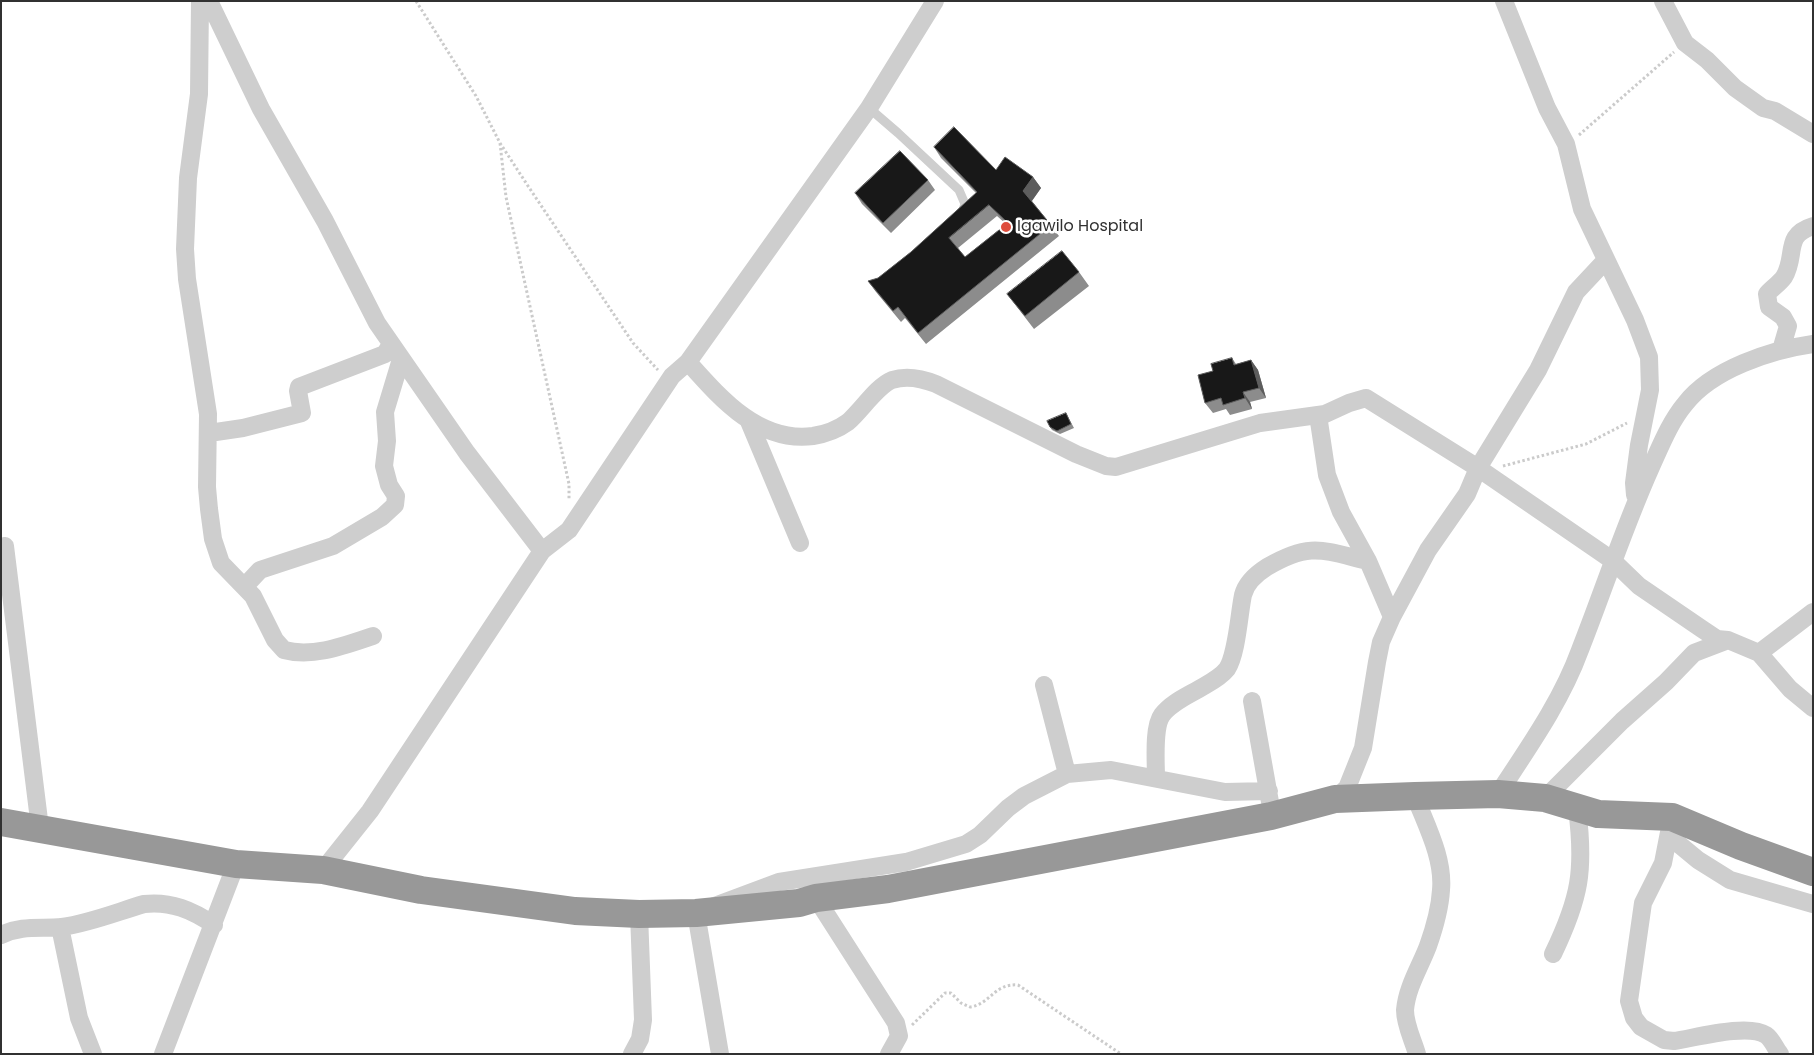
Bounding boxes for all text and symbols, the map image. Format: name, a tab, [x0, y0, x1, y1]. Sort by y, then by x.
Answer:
place label: Igawilo Hospital	[1017, 217, 1143, 237]
marker: Igawilo Hospital	[999, 220, 1013, 234]

